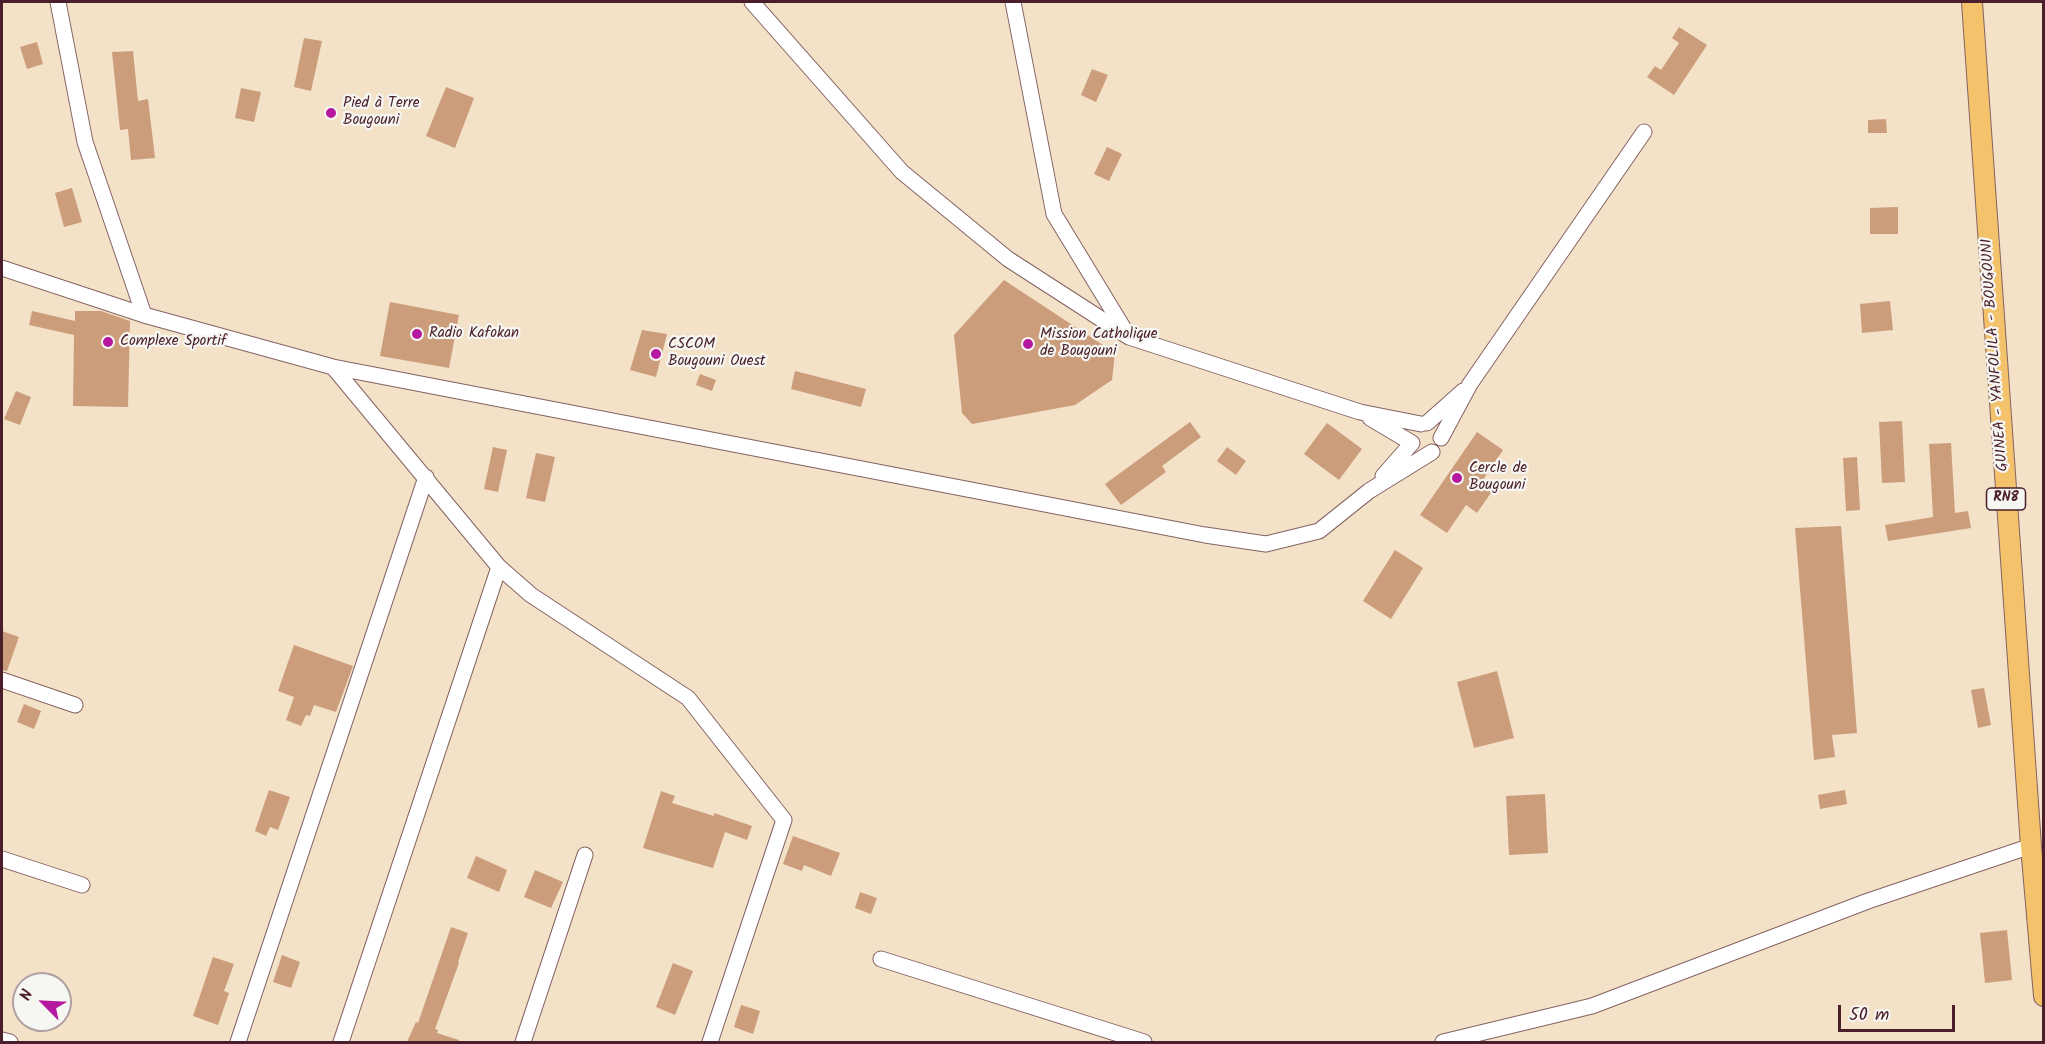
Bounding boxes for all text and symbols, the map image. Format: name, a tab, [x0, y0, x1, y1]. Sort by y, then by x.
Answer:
place label: Pied à Terre Bougouni	[343, 95, 420, 130]
marker: Pied à Terre Bougouni	[324, 106, 338, 120]
street label: GUINEA - YANFOLILA - BOUGOUNI	[1979, 238, 2013, 472]
place label: Radio Kafokan	[429, 325, 519, 343]
place label: Mission Catholique de Bougouni	[1040, 326, 1158, 361]
marker: Radio Kafokan	[410, 327, 424, 341]
place label: Complexe Sportif	[120, 333, 226, 351]
marker: Complexe Sportif	[101, 335, 115, 349]
place label: CSCOM Bougouni Ouest	[668, 336, 766, 371]
marker: Mission Catholique de Bougouni	[1021, 337, 1035, 351]
marker: CSCOM Bougouni Ouest	[649, 347, 663, 361]
place label: Cercle de Bougouni	[1469, 460, 1527, 495]
marker: Cercle de Bougouni	[1450, 471, 1464, 485]
road number: RN8	[1986, 488, 2026, 510]
north arrow	[12, 972, 72, 1032]
text: N	[13, 986, 40, 1005]
scale bar	[1841, 993, 1958, 1031]
text: 50 m	[1849, 1001, 1889, 1030]

